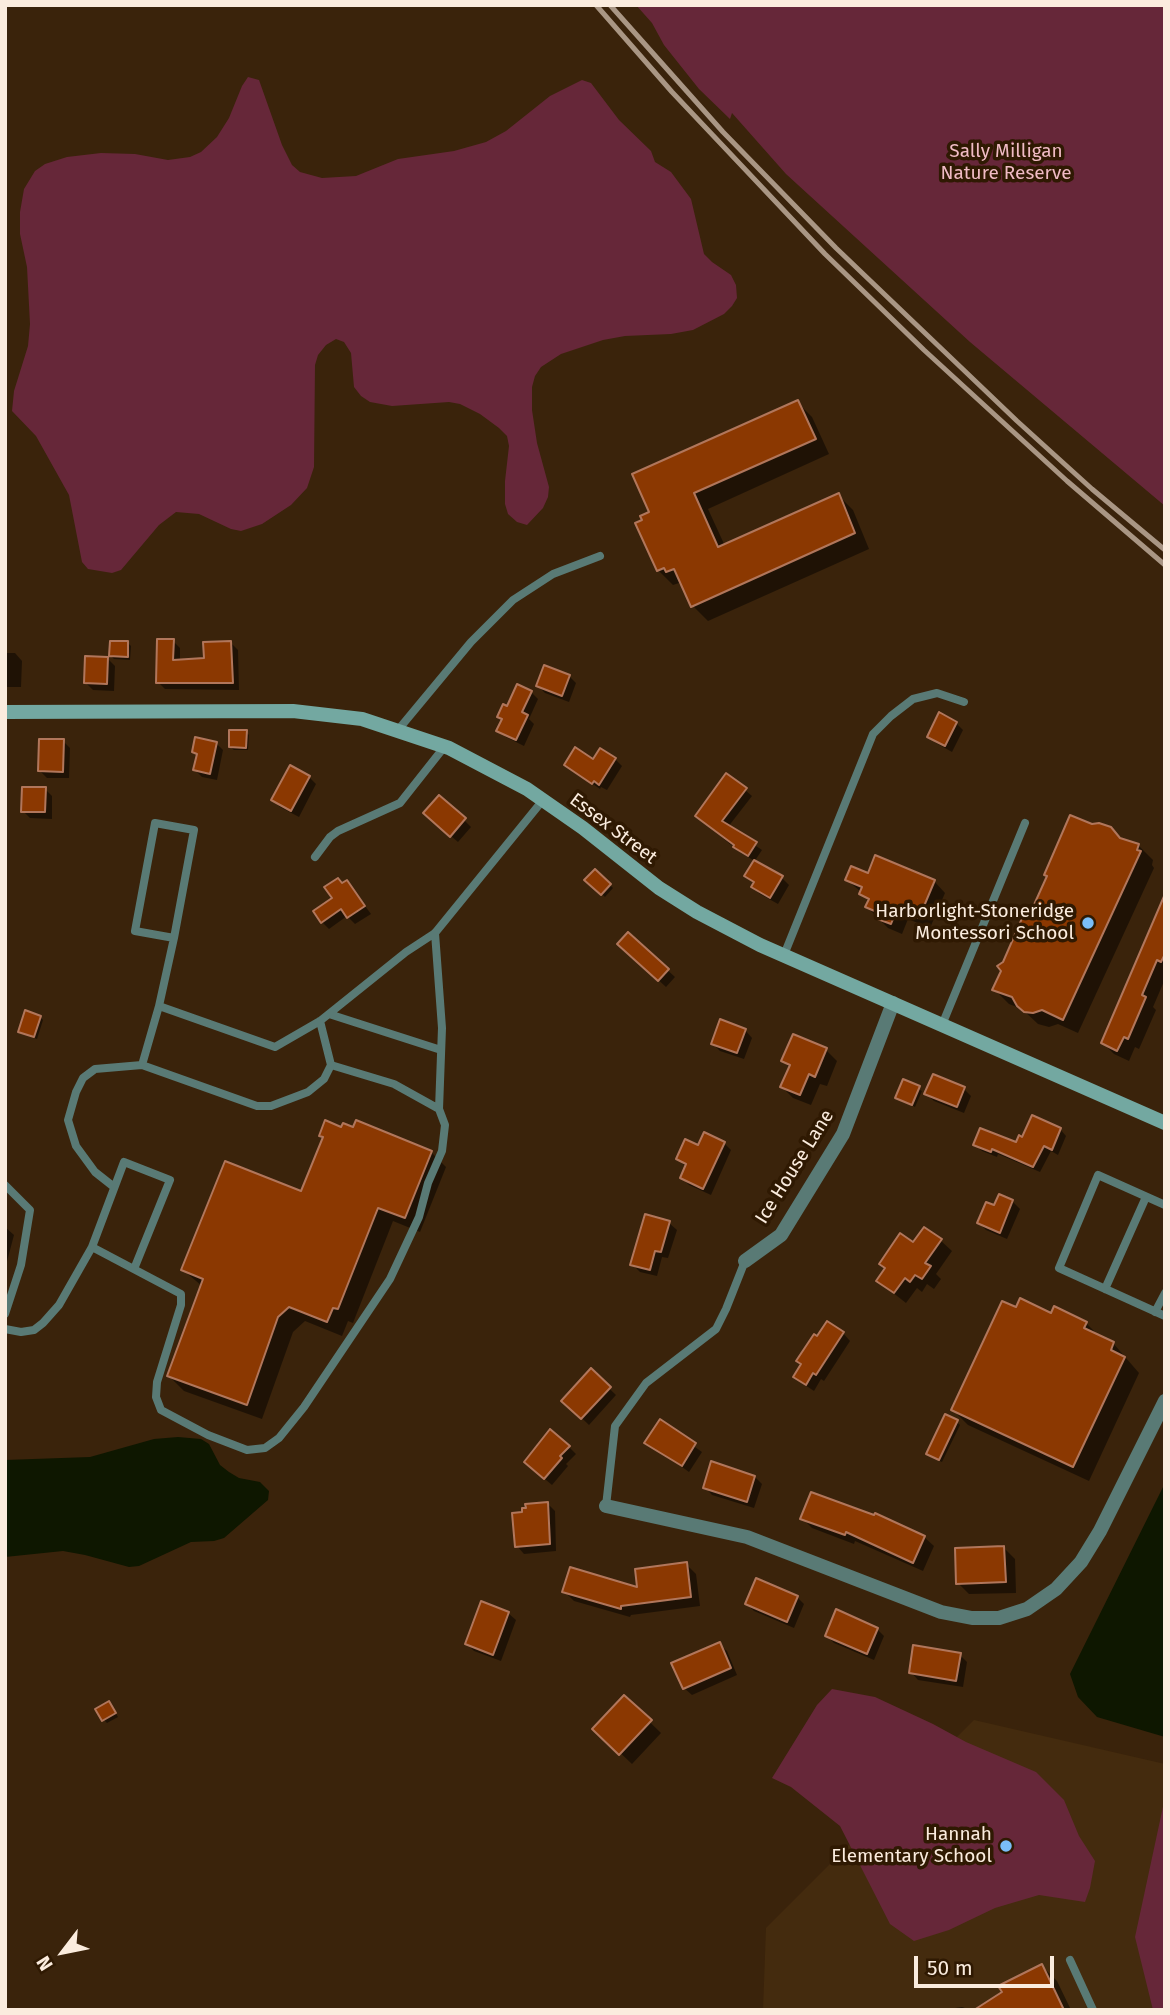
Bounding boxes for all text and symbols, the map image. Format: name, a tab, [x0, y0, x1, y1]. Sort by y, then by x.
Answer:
park label: Sally Milligan Nature Reserve	[940, 141, 1072, 185]
street label: Essex Street	[565, 789, 661, 869]
place label: Harborlight-Stoneridge Montessori School	[875, 901, 1074, 945]
marker: Harborlight-Stoneridge Montessori School	[1080, 915, 1096, 931]
street label: Ice House Lane	[751, 1106, 839, 1228]
place label: Hannah Elementary School	[831, 1824, 992, 1868]
marker: Hannah Elementary School	[998, 1838, 1014, 1854]
north arrow	[28, 1917, 98, 1987]
scale bar	[918, 1941, 1058, 1985]
text: N	[32, 1952, 58, 1975]
text: 50 m	[927, 1955, 973, 1981]

